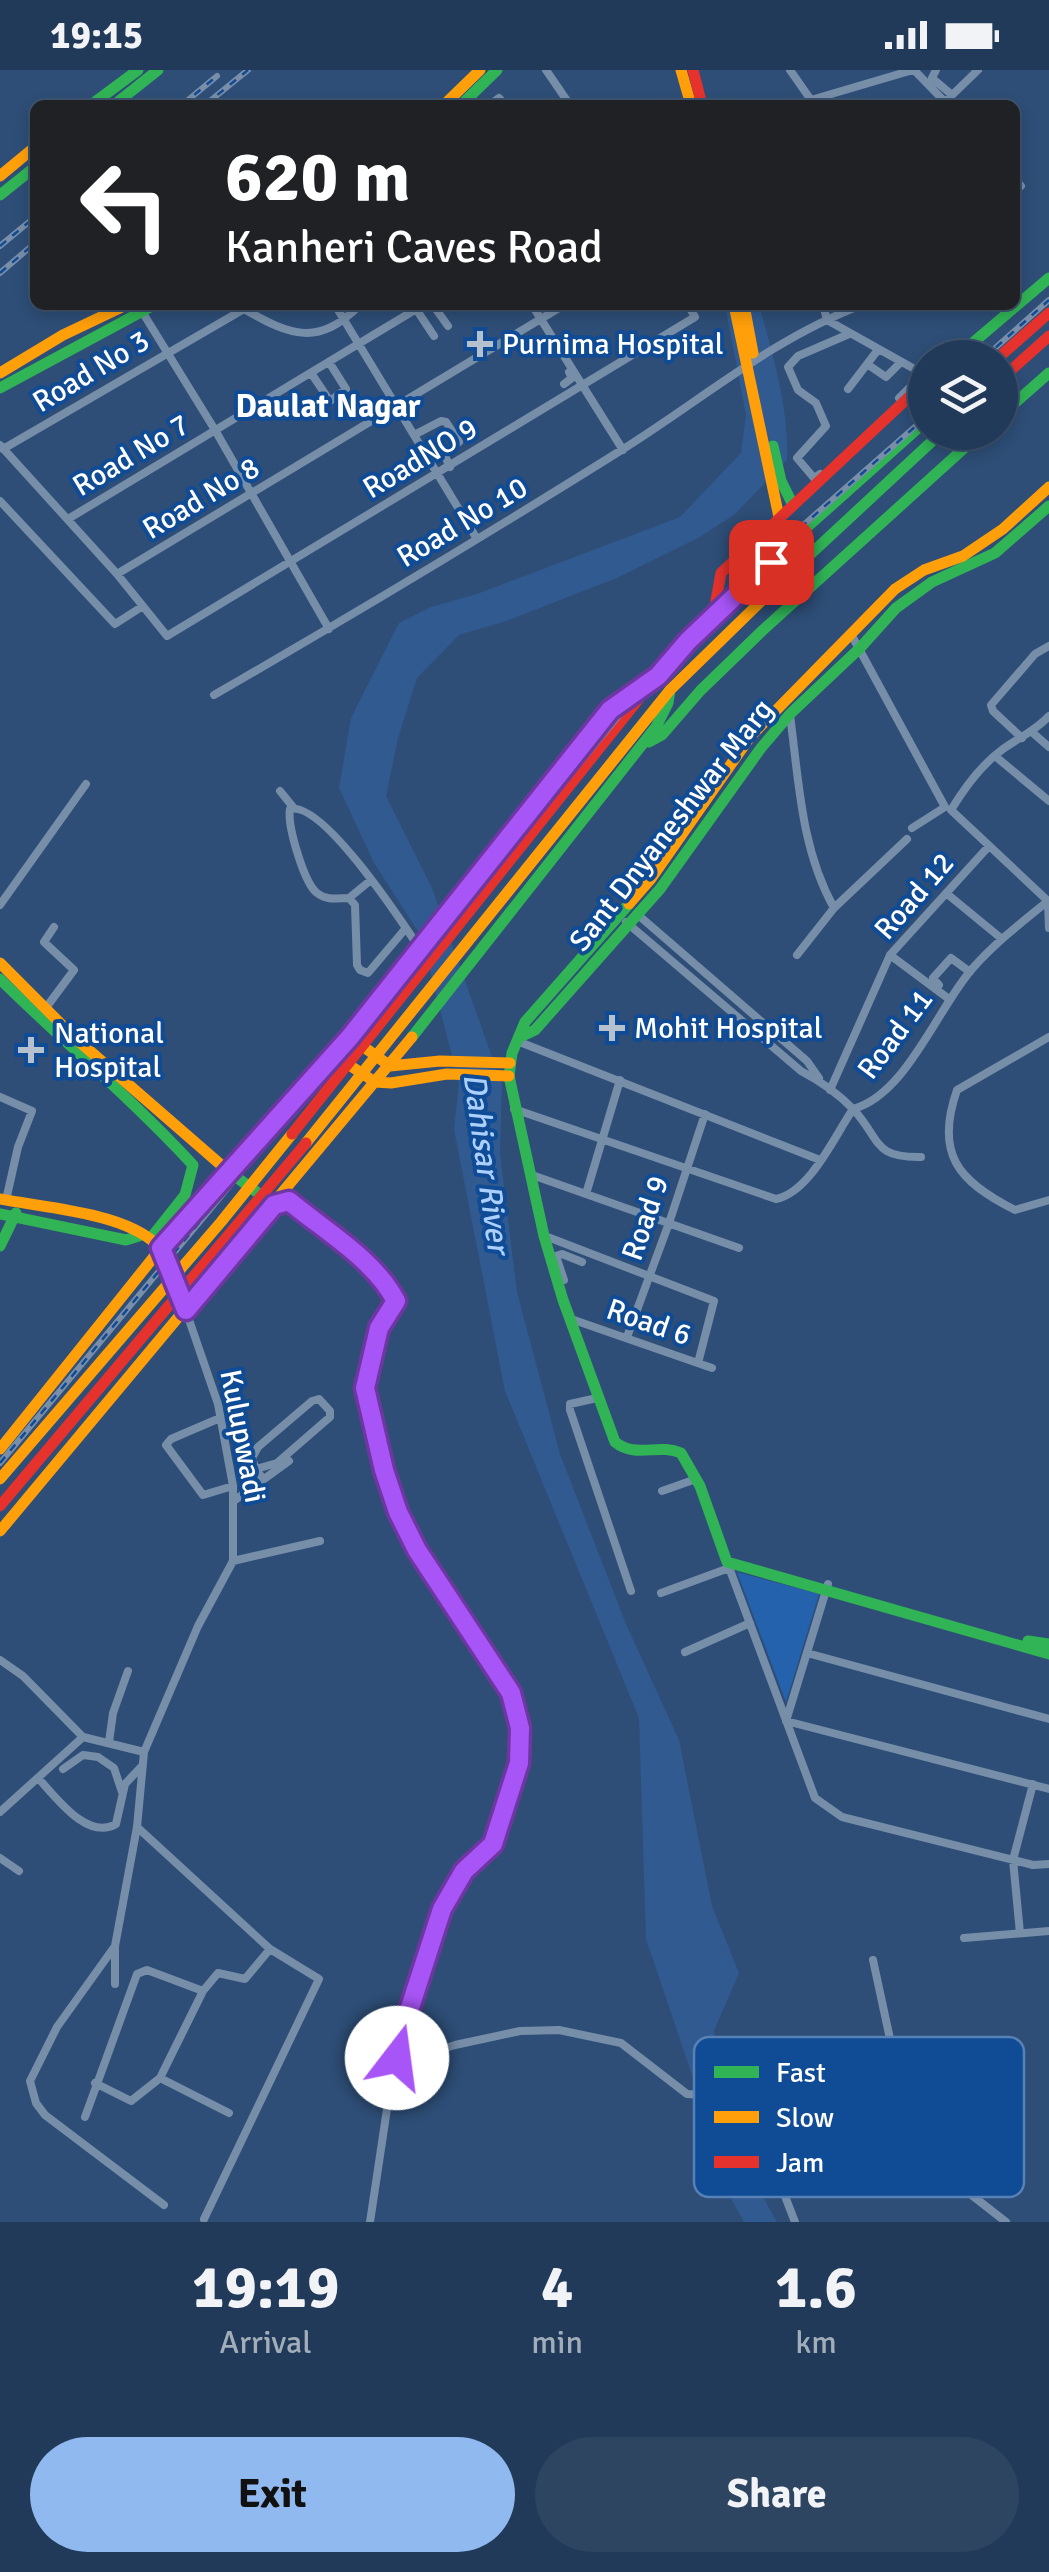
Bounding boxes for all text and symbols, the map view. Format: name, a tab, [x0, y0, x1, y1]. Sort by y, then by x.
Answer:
text: 19:15	[50, 12, 143, 59]
text: 620 m	[225, 134, 410, 220]
icon: left	[60, 140, 190, 270]
text: Kanheri Caves Road	[225, 220, 603, 275]
street label: Road No 3	[26, 322, 156, 421]
place label: Purnima Hospital	[502, 326, 724, 363]
marker: Purnima Hospital	[467, 331, 493, 357]
map controls	[908, 340, 1018, 450]
button: layers	[908, 340, 1018, 450]
district label: Daulat Nagar	[235, 387, 421, 426]
street label: Road No 7	[66, 406, 196, 505]
street label: RoadNO 9	[356, 410, 484, 507]
street label: Road No 8	[136, 449, 266, 548]
street label: Road No 10	[390, 469, 534, 576]
pin	[729, 520, 814, 605]
icon: arrive	[744, 535, 799, 590]
street label: Sant Dnyaneshwar Marg	[561, 692, 781, 959]
street label: Road 12	[867, 845, 962, 947]
street label: Road 11	[850, 982, 941, 1087]
place label: Mohit Hospital	[634, 1010, 823, 1047]
place label: National Hospital	[54, 1015, 164, 1086]
marker: Mohit Hospital	[599, 1015, 625, 1041]
marker: National Hospital	[18, 1037, 44, 1063]
water label: Dahisar River	[455, 1071, 519, 1260]
street label: Road 9	[614, 1171, 677, 1265]
street label: Road 6	[602, 1291, 696, 1354]
street label: Kulupwadi	[211, 1366, 274, 1506]
position arrow	[345, 2006, 449, 2110]
legend	[694, 2037, 1024, 2197]
text: Fast	[776, 2056, 826, 2090]
text: Slow	[776, 2101, 834, 2135]
text: Jam	[776, 2146, 824, 2180]
text: 19:19	[192, 2251, 339, 2325]
text: 4	[541, 2251, 573, 2325]
text: 1.6	[775, 2251, 857, 2325]
text: Arrival	[220, 2323, 312, 2362]
text: min	[531, 2323, 583, 2362]
text: km	[795, 2323, 837, 2362]
button: Exit	[30, 2437, 515, 2552]
button: Share	[535, 2437, 1019, 2552]

